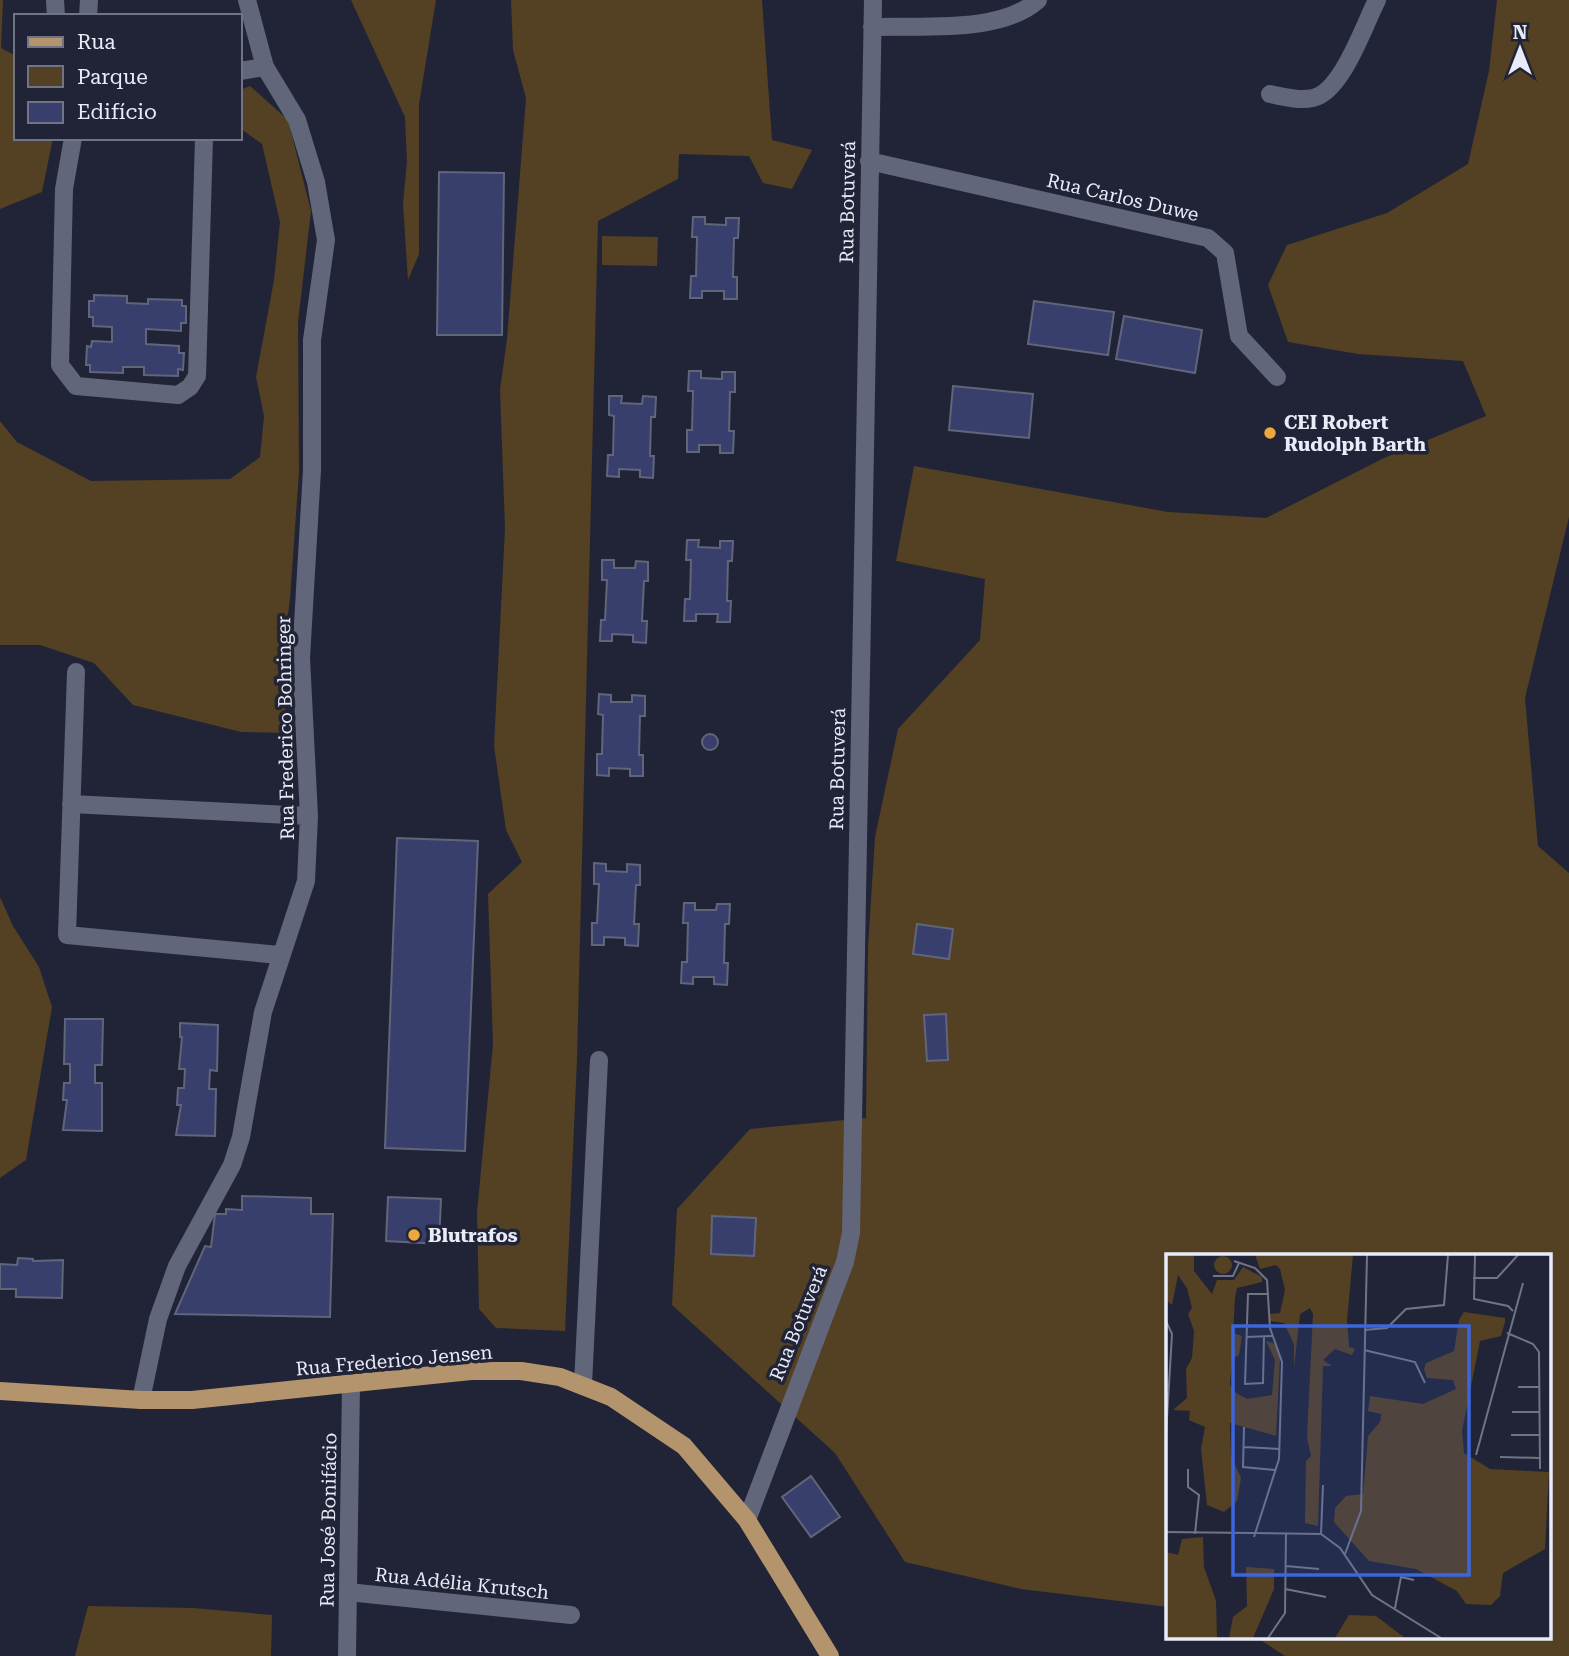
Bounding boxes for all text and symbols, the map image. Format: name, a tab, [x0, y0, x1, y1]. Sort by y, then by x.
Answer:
legend	[14, 14, 242, 140]
north arrow	[1485, 14, 1555, 84]
text: N	[1513, 21, 1528, 44]
text: Rua	[77, 30, 116, 54]
text: Parque	[77, 65, 148, 89]
text: Edifício	[77, 100, 157, 124]
street label: Rua Botuverá	[835, 140, 860, 263]
street label: Rua Carlos Duwe	[1045, 169, 1201, 226]
place label: CEI Robert Rudolph Barth	[1284, 411, 1426, 456]
marker: CEI Robert Rudolph Barth	[1262, 425, 1278, 441]
street label: Rua Frederico Bohringer	[272, 616, 299, 840]
street label: Rua Botuverá	[825, 707, 850, 830]
place label: Blutrafos	[428, 1224, 518, 1247]
marker: Blutrafos	[406, 1227, 422, 1243]
inset map	[1166, 1254, 1552, 1638]
street label: Rua Botuverá	[765, 1262, 832, 1384]
street label: Rua Frederico Jensen	[295, 1340, 493, 1381]
street label: Rua José Bonifácio	[315, 1433, 342, 1607]
street label: Rua Adélia Krutsch	[374, 1563, 550, 1604]

